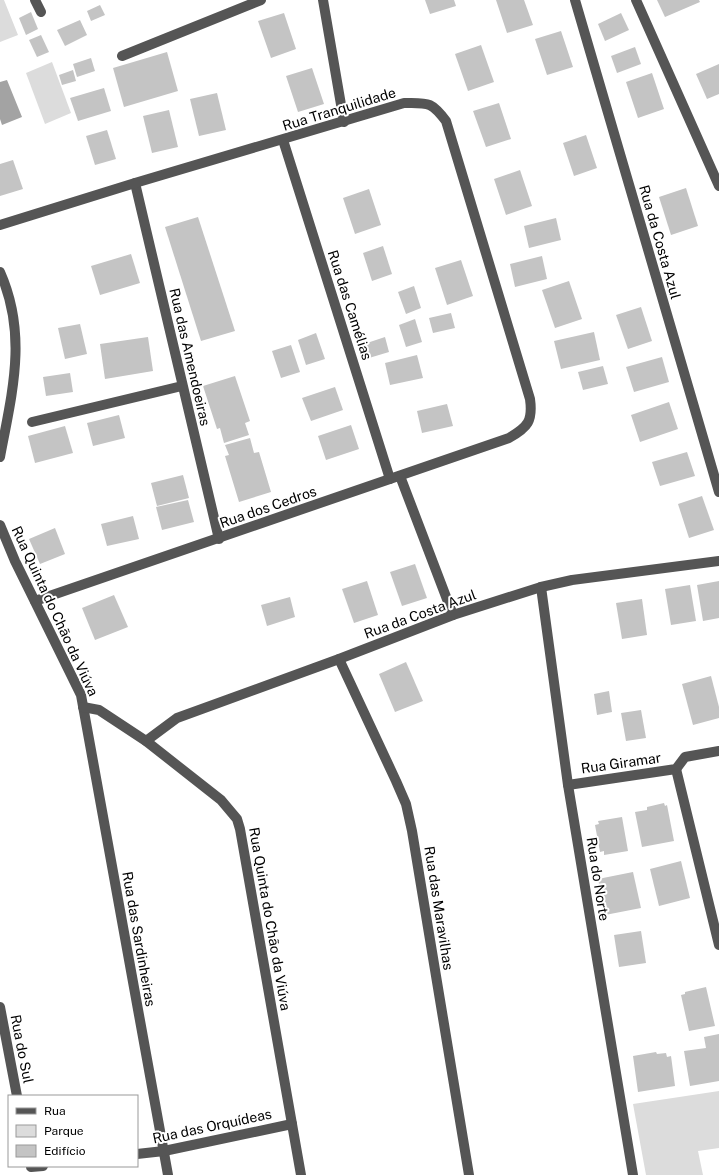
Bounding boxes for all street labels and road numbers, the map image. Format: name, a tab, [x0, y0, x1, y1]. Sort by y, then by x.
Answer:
street label: Rua Tranquilidade	[280, 84, 398, 134]
street label: Rua da Costa Azul	[636, 183, 684, 301]
street label: Rua das Camélias	[325, 248, 375, 362]
street label: Rua das Amendoeiras	[166, 287, 214, 427]
street label: Rua dos Cedros	[217, 483, 319, 531]
street label: Rua Quinta do Chão da Viúva	[8, 523, 102, 699]
street label: Rua da Costa Azul	[362, 586, 478, 642]
street label: Rua Giramar	[580, 749, 662, 777]
street label: Rua Quinta do Chão da Viúva	[246, 826, 294, 1012]
street label: Rua do Norte	[583, 836, 613, 922]
street label: Rua das Maravilhas	[421, 845, 457, 971]
street label: Rua das Sardinheiras	[119, 870, 159, 1008]
street label: Rua do Sul	[7, 1013, 37, 1085]
street label: Rua das Orquídeas	[151, 1106, 273, 1146]

